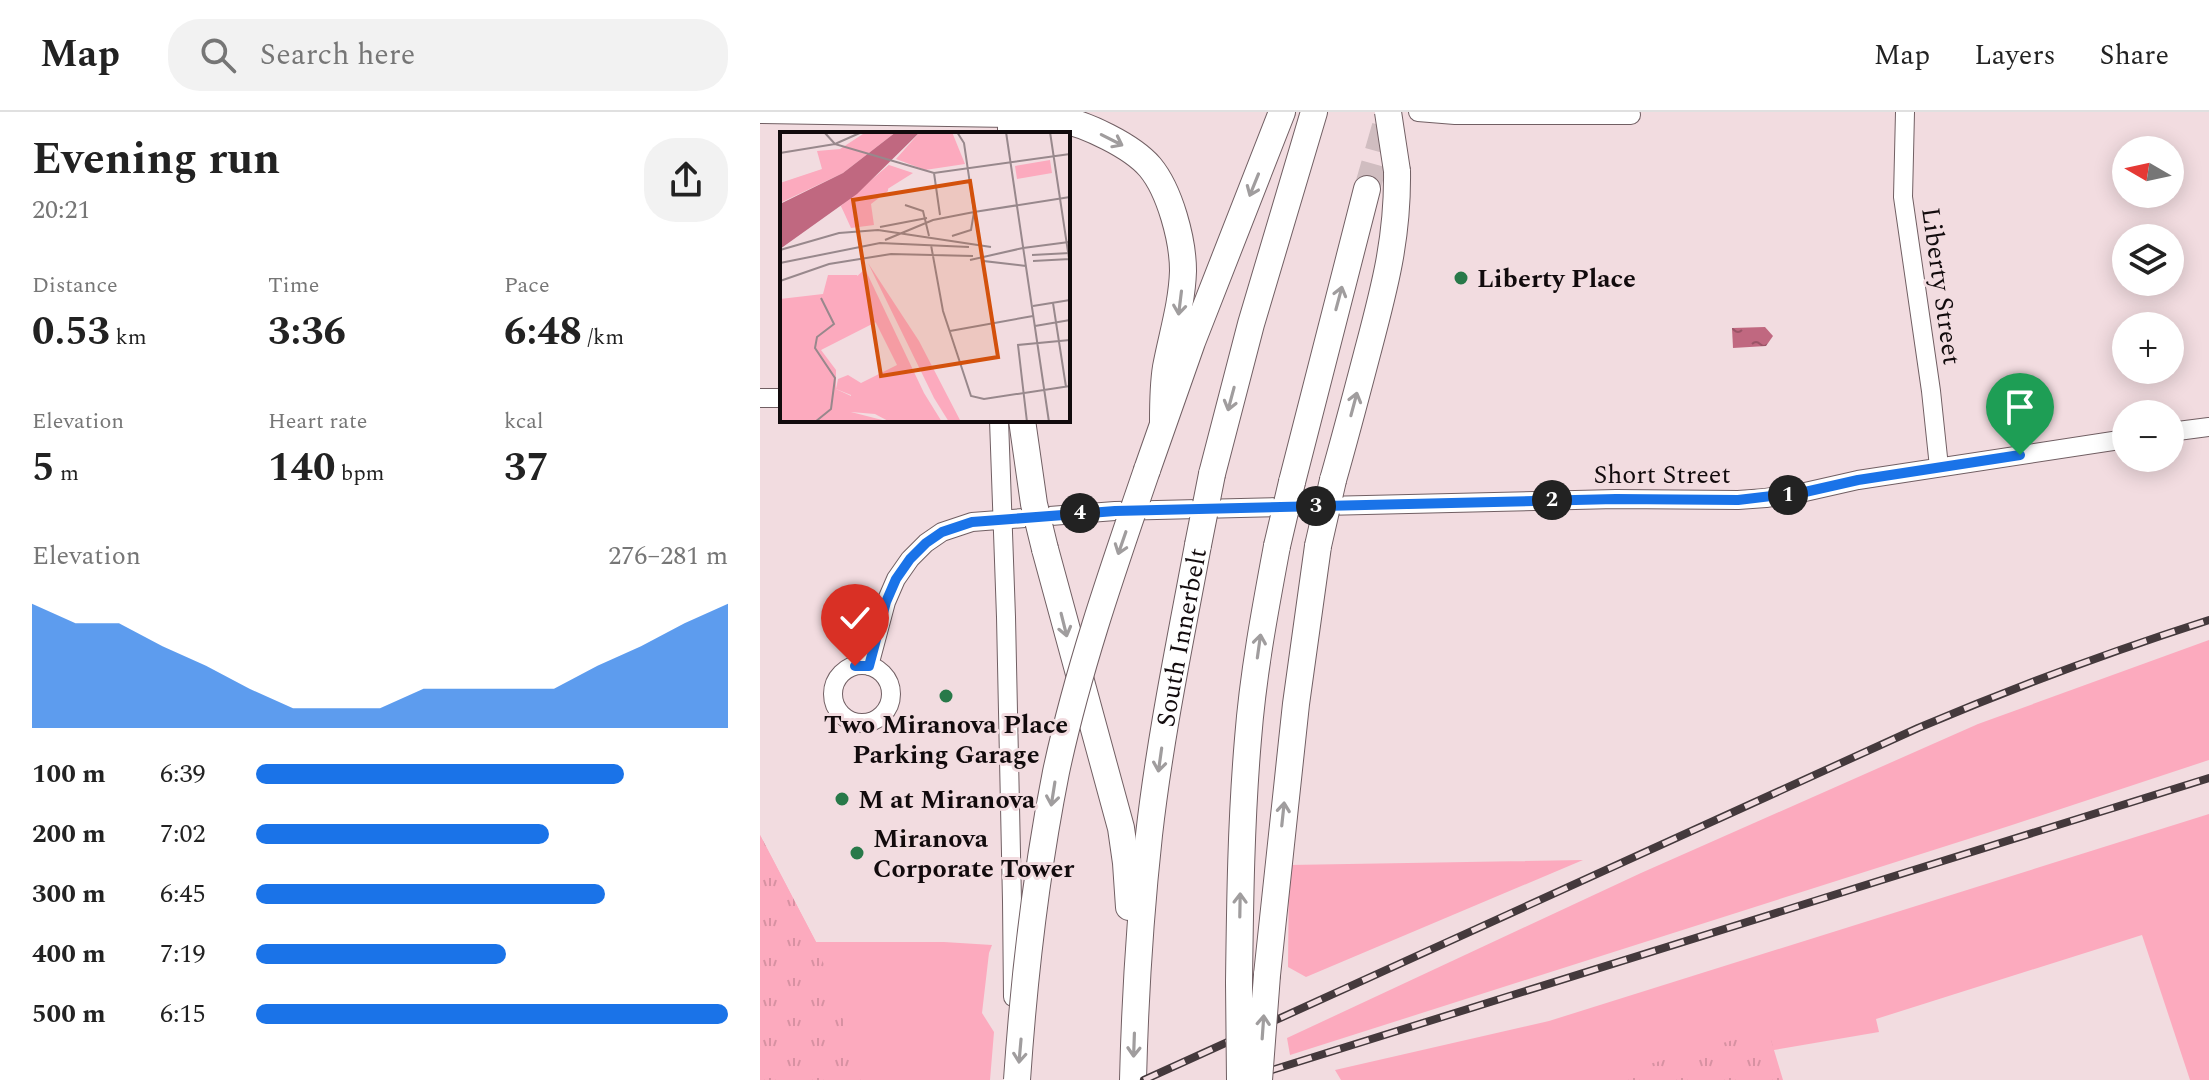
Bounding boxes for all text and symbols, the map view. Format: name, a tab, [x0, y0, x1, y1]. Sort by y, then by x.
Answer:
search box	[168, 19, 728, 91]
text: Map	[40, 26, 120, 84]
text: Search here	[260, 32, 415, 78]
icon: search	[196, 33, 240, 77]
text: Map	[1874, 34, 1930, 77]
text: Layers	[1974, 34, 2056, 77]
text: Share	[2100, 34, 2169, 77]
text: Evening run	[32, 126, 280, 193]
inset map	[780, 132, 1070, 422]
one-way arrow	[1099, 133, 1123, 149]
north arrow	[2112, 136, 2184, 208]
map controls	[2112, 136, 2184, 472]
button: share	[644, 138, 728, 222]
one-way arrow	[1246, 172, 1260, 197]
text: 20:21	[32, 190, 91, 230]
street label: Liberty Street	[1910, 205, 1972, 367]
button: layers	[2112, 224, 2184, 296]
place label: Liberty Place	[1477, 259, 1636, 299]
text: Distance	[32, 269, 118, 302]
text: Time	[268, 269, 319, 302]
text: Pace	[504, 269, 550, 302]
marker: Liberty Place	[1452, 269, 1470, 287]
one-way arrow	[1332, 285, 1347, 311]
one-way arrow	[1172, 290, 1187, 316]
text: 0.53	[32, 302, 110, 363]
text: 3:36	[268, 302, 346, 363]
text: 6:48	[504, 302, 582, 363]
button: +	[2112, 312, 2184, 384]
text: km	[110, 321, 147, 354]
text: /km	[582, 321, 624, 354]
pin	[1986, 373, 2054, 455]
one-way arrow	[1223, 385, 1238, 411]
icon: arrive	[1998, 385, 2042, 429]
one-way arrow	[1347, 392, 1362, 418]
button: −	[2112, 400, 2184, 472]
text: Elevation	[32, 405, 124, 438]
text: Heart rate	[268, 405, 368, 438]
text: kcal	[504, 405, 544, 438]
text: 5	[32, 438, 54, 499]
text: 140	[268, 438, 335, 499]
text: 37	[504, 438, 549, 499]
street label: Short Street	[1593, 455, 1731, 495]
text: m	[54, 457, 79, 490]
text: bpm	[335, 457, 385, 490]
pin: 1	[1768, 475, 1808, 515]
text: 1	[1782, 478, 1794, 511]
pin: 2	[1532, 480, 1572, 520]
text: 2	[1546, 483, 1558, 516]
pin: 3	[1296, 486, 1336, 526]
text: 3	[1310, 489, 1322, 522]
pin: 4	[1060, 493, 1100, 533]
text: 4	[1074, 496, 1086, 529]
one-way arrow	[1114, 531, 1129, 556]
text: Elevation	[32, 536, 141, 576]
text: 276–281 m	[608, 536, 728, 576]
street label: South Innerbelt	[1146, 545, 1218, 730]
pin	[821, 584, 889, 666]
icon: check	[833, 596, 877, 640]
one-way arrow	[1058, 611, 1073, 637]
one-way arrow	[1252, 634, 1267, 659]
marker: Two Miranova Place Parking Garage	[937, 687, 955, 705]
place label: Two Miranova Place Parking Garage	[824, 705, 1068, 775]
one-way arrow	[1152, 747, 1167, 772]
text: 100 m	[32, 754, 106, 794]
text: 6:39	[160, 754, 206, 794]
place label: M at Miranova	[858, 780, 1036, 820]
one-way arrow	[1045, 780, 1060, 806]
marker: M at Miranova	[833, 790, 851, 808]
one-way arrow	[1276, 801, 1291, 828]
text: 200 m	[32, 814, 106, 854]
text: 7:02	[160, 814, 206, 854]
place label: Miranova Corporate Tower	[873, 819, 1075, 889]
marker: Miranova Corporate Tower	[848, 844, 866, 862]
text: 300 m	[32, 874, 106, 914]
text: 6:45	[160, 874, 206, 914]
one-way arrow	[1232, 892, 1248, 919]
text: 400 m	[32, 934, 106, 974]
text: 7:19	[160, 934, 206, 974]
text: 500 m	[32, 994, 106, 1034]
text: 6:15	[160, 994, 206, 1034]
one-way arrow	[1256, 1014, 1271, 1041]
one-way arrow	[1127, 1031, 1142, 1058]
one-way arrow	[1012, 1037, 1027, 1064]

